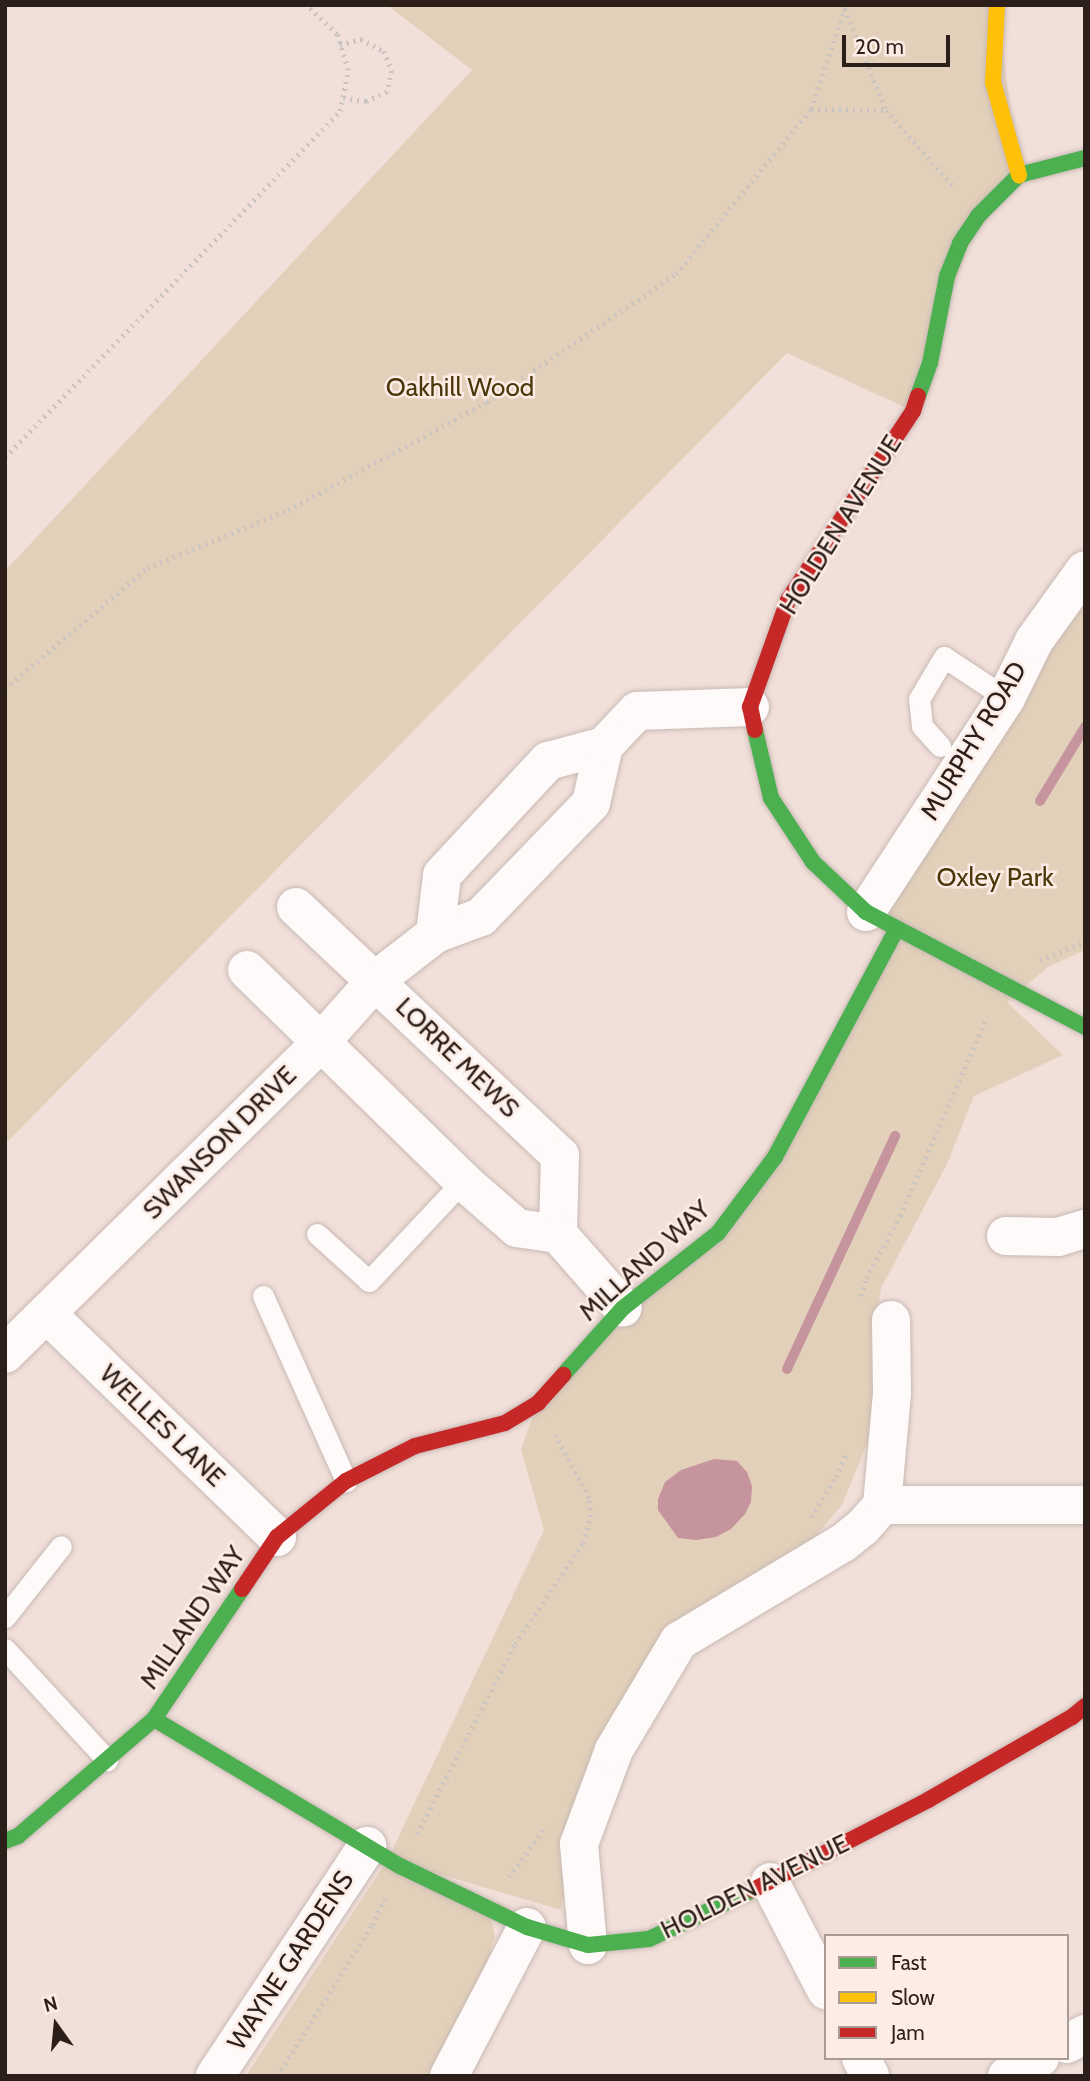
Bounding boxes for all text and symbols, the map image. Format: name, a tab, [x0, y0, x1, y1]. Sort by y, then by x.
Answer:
scale bar	[845, 21, 954, 65]
text: 20 m	[855, 34, 904, 59]
park label: Oakhill Wood	[386, 372, 534, 404]
street label: HOLDEN AVENUE	[773, 430, 909, 620]
street label: MURPHY ROAD	[914, 656, 1034, 826]
park label: Oxley Park	[936, 862, 1054, 894]
street label: LORRE MEWS	[389, 991, 525, 1125]
street label: SWANSON DRIVE	[137, 1060, 303, 1226]
street label: MILLAND WAY	[573, 1194, 717, 1328]
street label: WELLES LANE	[93, 1358, 231, 1494]
street label: MILLAND WAY	[134, 1541, 252, 1695]
street label: HOLDEN AVENUE	[656, 1828, 854, 1946]
street label: WAYNE GARDENS	[221, 1866, 361, 2056]
legend	[824, 1934, 1069, 2060]
text: Fast	[891, 1950, 927, 1975]
text: Slow	[891, 1985, 935, 2010]
north arrow	[21, 1990, 91, 2060]
text: N	[41, 1991, 60, 2017]
text: Jam	[891, 2020, 925, 2045]

